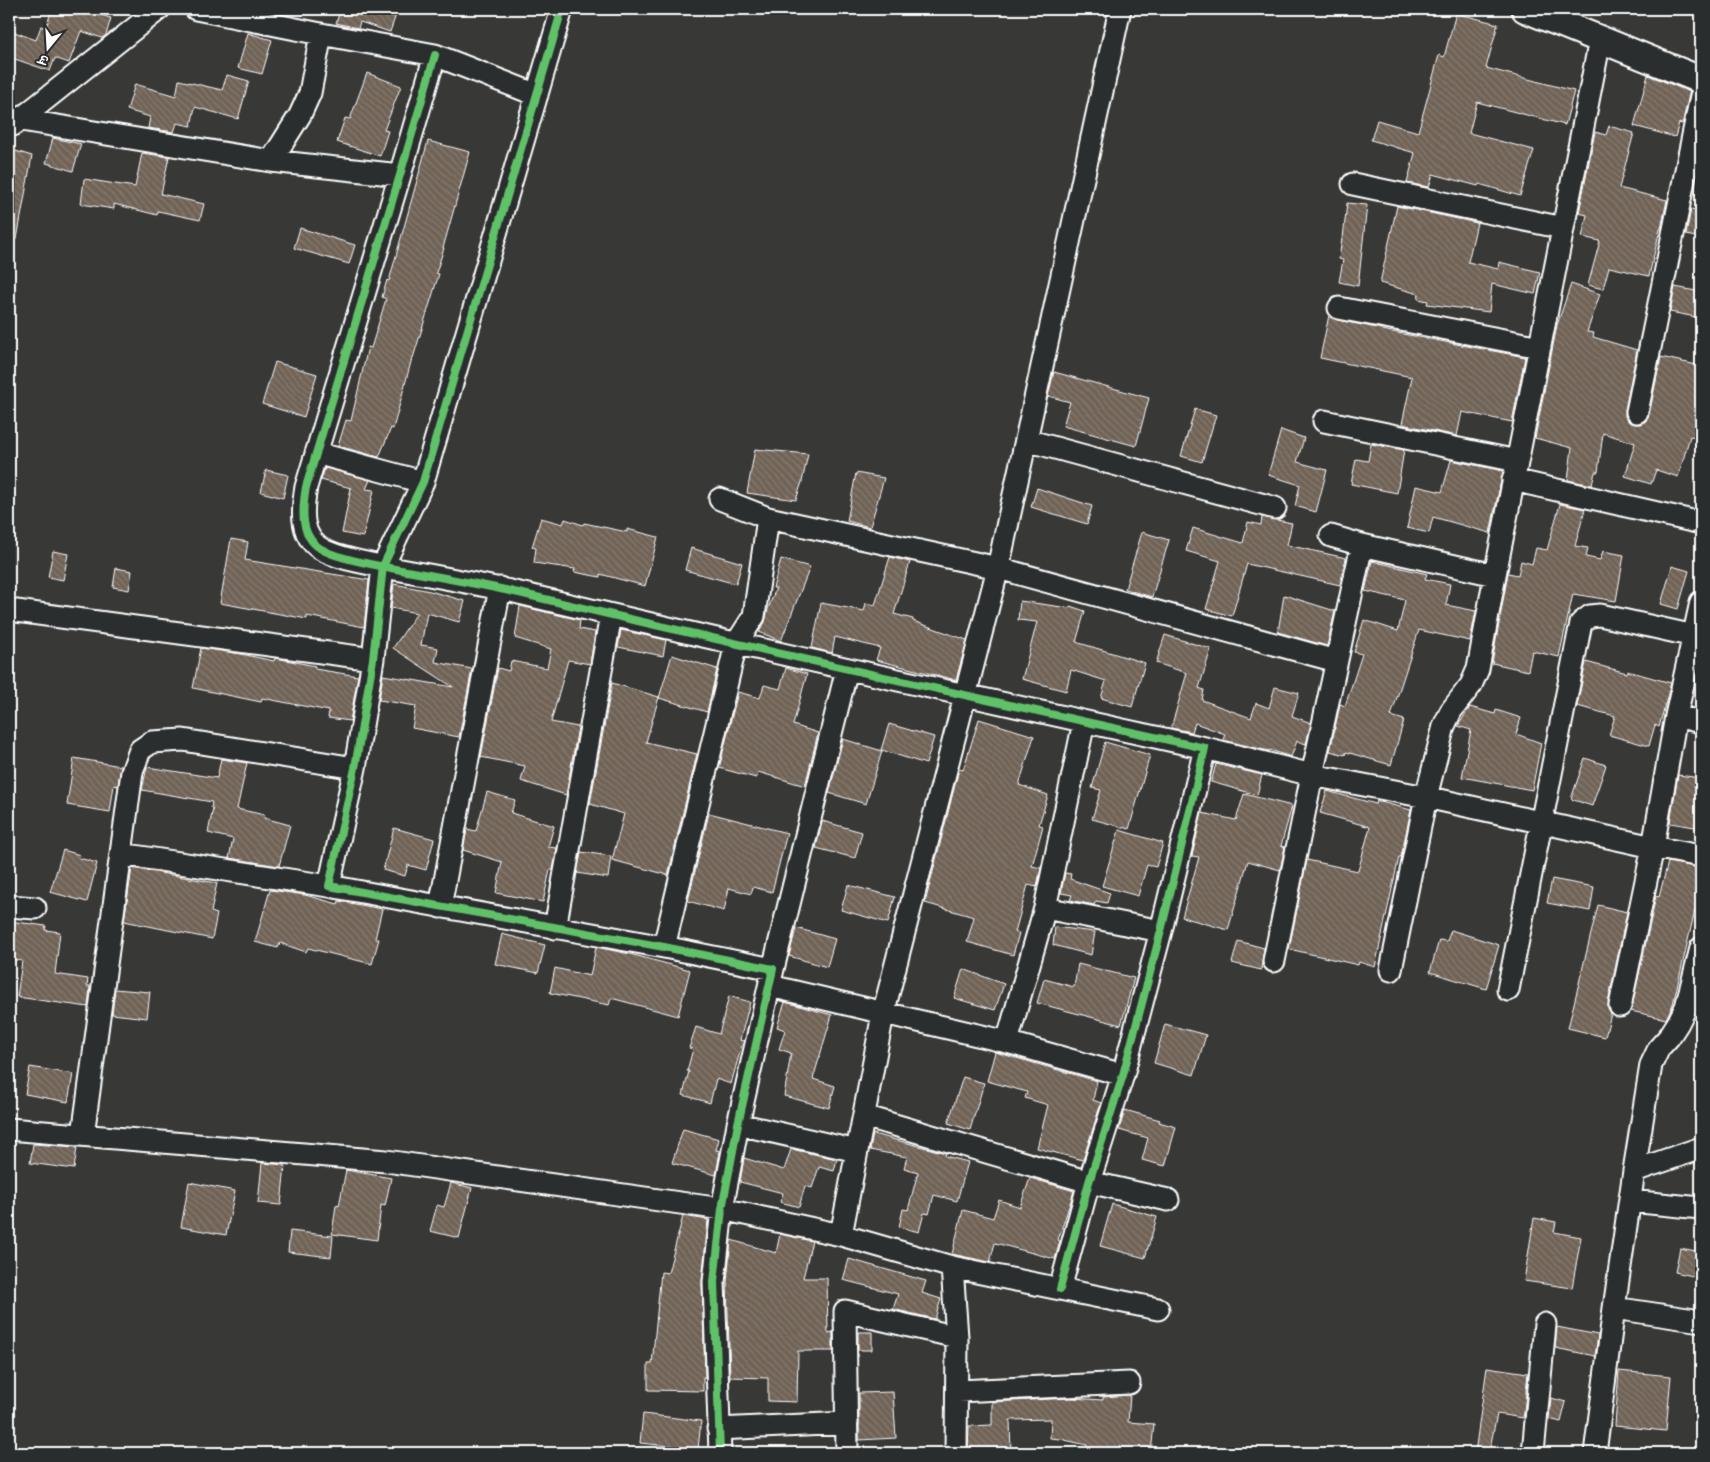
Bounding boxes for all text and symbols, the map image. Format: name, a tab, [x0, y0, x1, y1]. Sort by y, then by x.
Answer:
north arrow	[22, 22, 72, 72]
text: उ	[34, 47, 52, 71]

